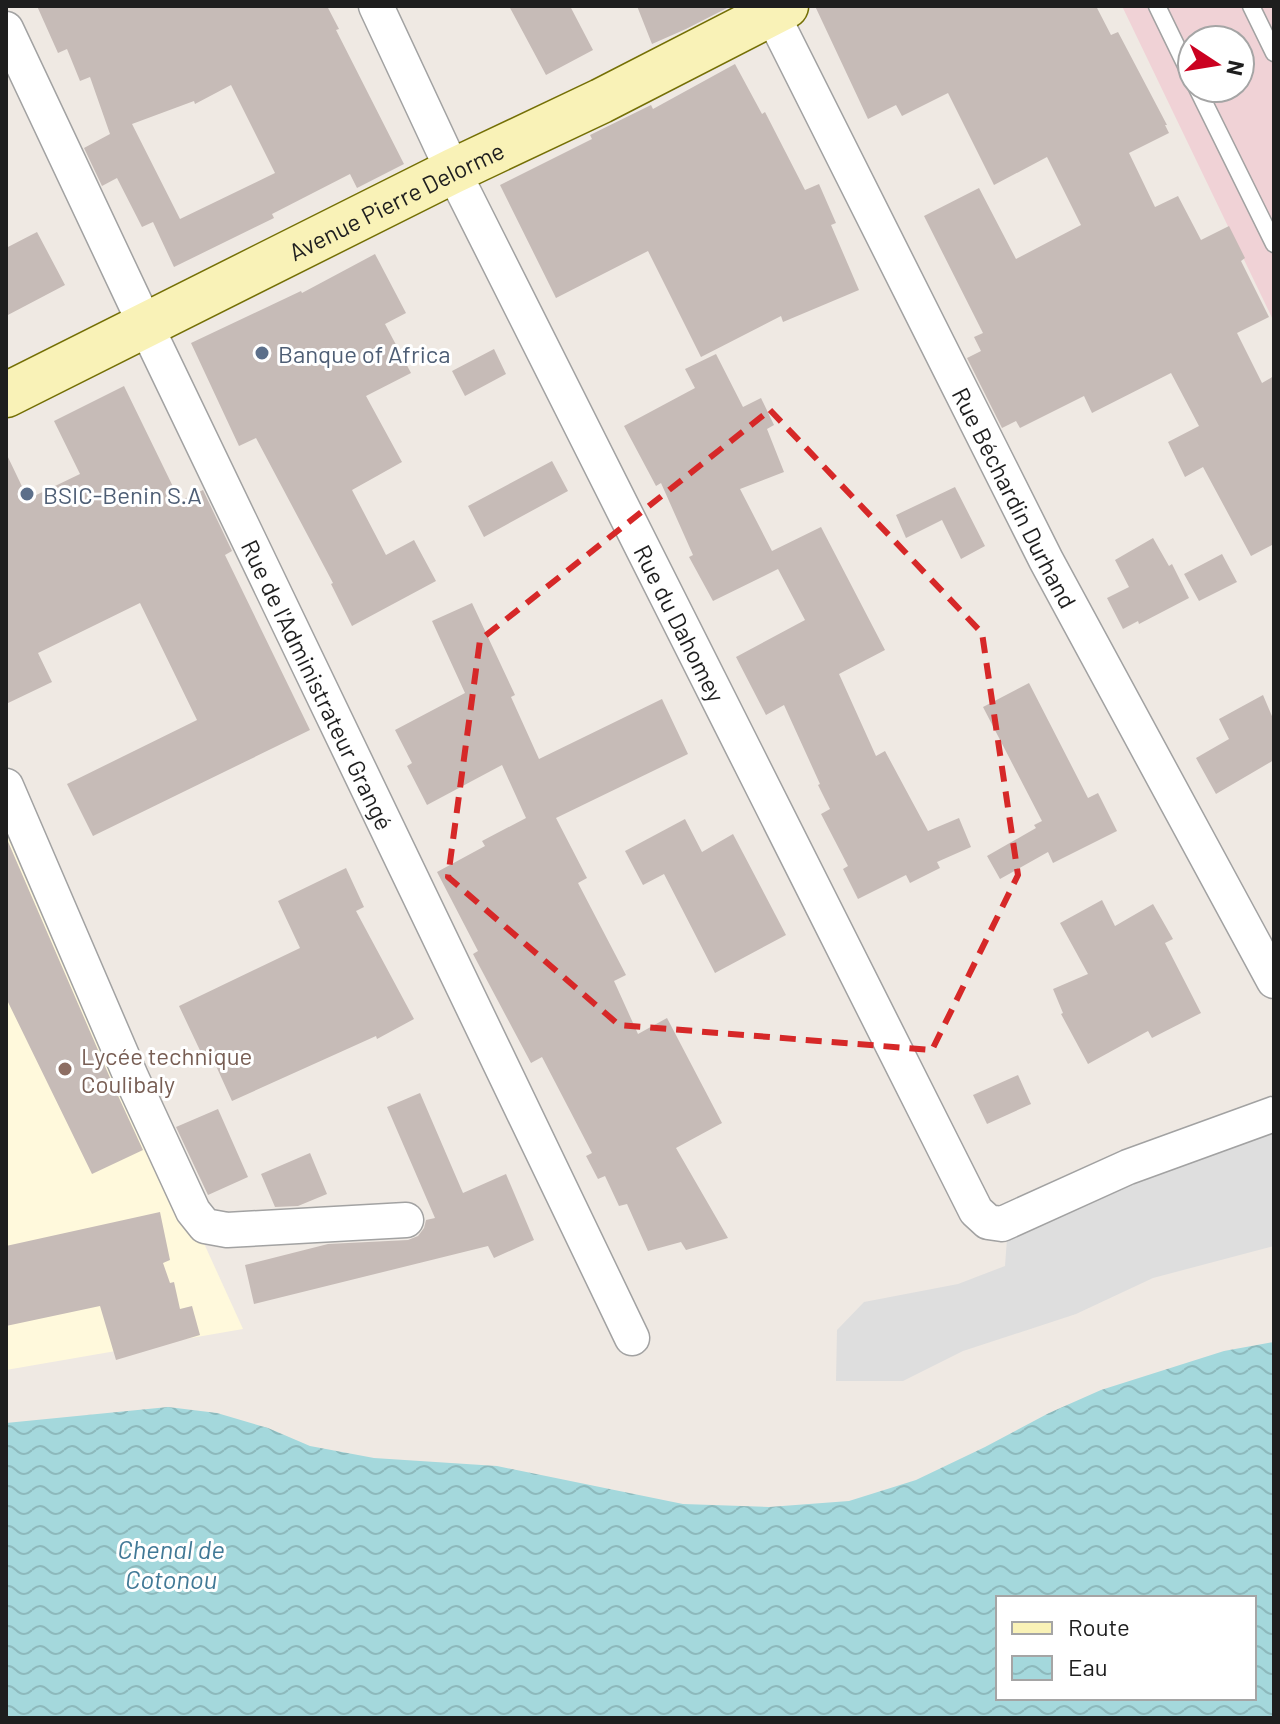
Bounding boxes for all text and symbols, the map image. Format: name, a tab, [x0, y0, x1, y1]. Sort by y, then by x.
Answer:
north arrow	[1176, 24, 1256, 104]
text: N	[1222, 59, 1251, 78]
street label: Avenue Pierre Delorme	[283, 135, 508, 266]
place label: Banque of Africa	[278, 339, 451, 368]
marker: Banque of Africa	[253, 344, 271, 362]
street label: Rue Béchardin Durhand	[947, 382, 1083, 613]
place label: BSIC-Benin S.A	[43, 480, 202, 509]
marker: BSIC-Benin S.A	[18, 485, 36, 503]
street label: Rue de l'Administrateur Grangé	[236, 535, 400, 834]
street label: Rue du Dahomey	[629, 540, 732, 706]
place label: Lycée technique Coulibaly	[81, 1041, 252, 1098]
marker: Lycée technique Coulibaly	[56, 1060, 74, 1078]
water label: Chenal de Cotonou	[117, 1533, 225, 1594]
legend	[996, 1596, 1256, 1700]
text: Route	[1068, 1612, 1130, 1641]
text: Eau	[1068, 1652, 1108, 1681]

